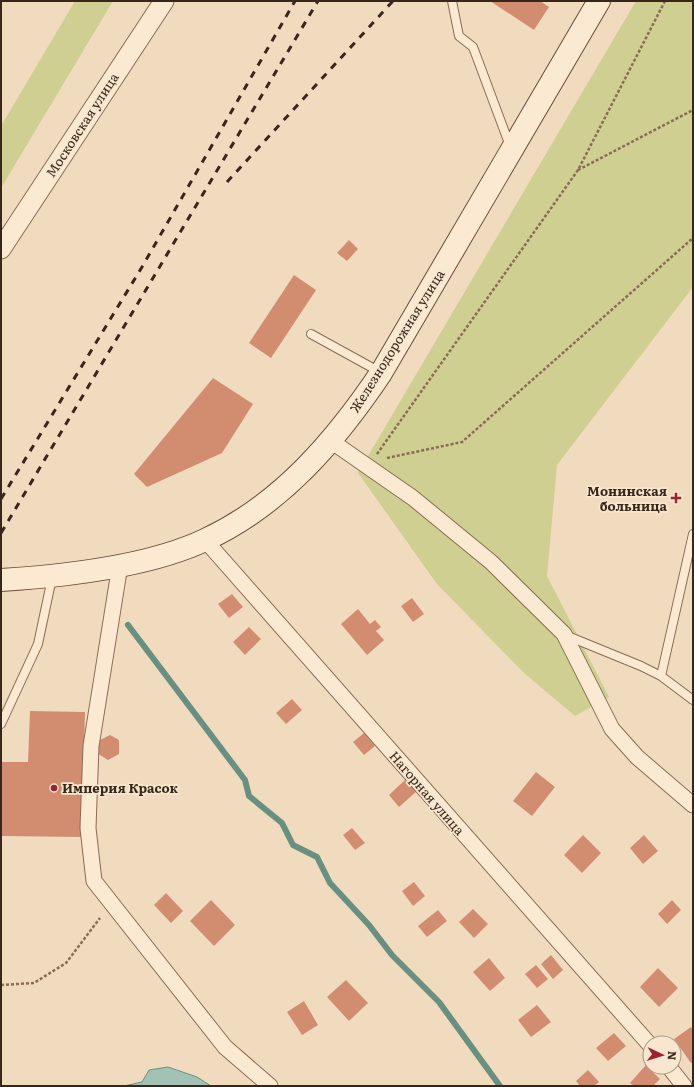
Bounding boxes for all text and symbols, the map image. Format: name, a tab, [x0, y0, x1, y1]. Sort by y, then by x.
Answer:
street label: Московская улица	[41, 69, 123, 181]
street label: Железнодорожная улица	[345, 265, 449, 416]
place label: Монинская больница	[587, 481, 667, 515]
marker: Монинская больница	[670, 492, 682, 504]
street label: Нагорная улица	[385, 746, 469, 839]
place label: Империя Красок	[62, 778, 179, 797]
marker: Империя Красок	[49, 783, 59, 793]
north arrow	[642, 1035, 682, 1075]
text: N	[665, 1051, 681, 1061]

